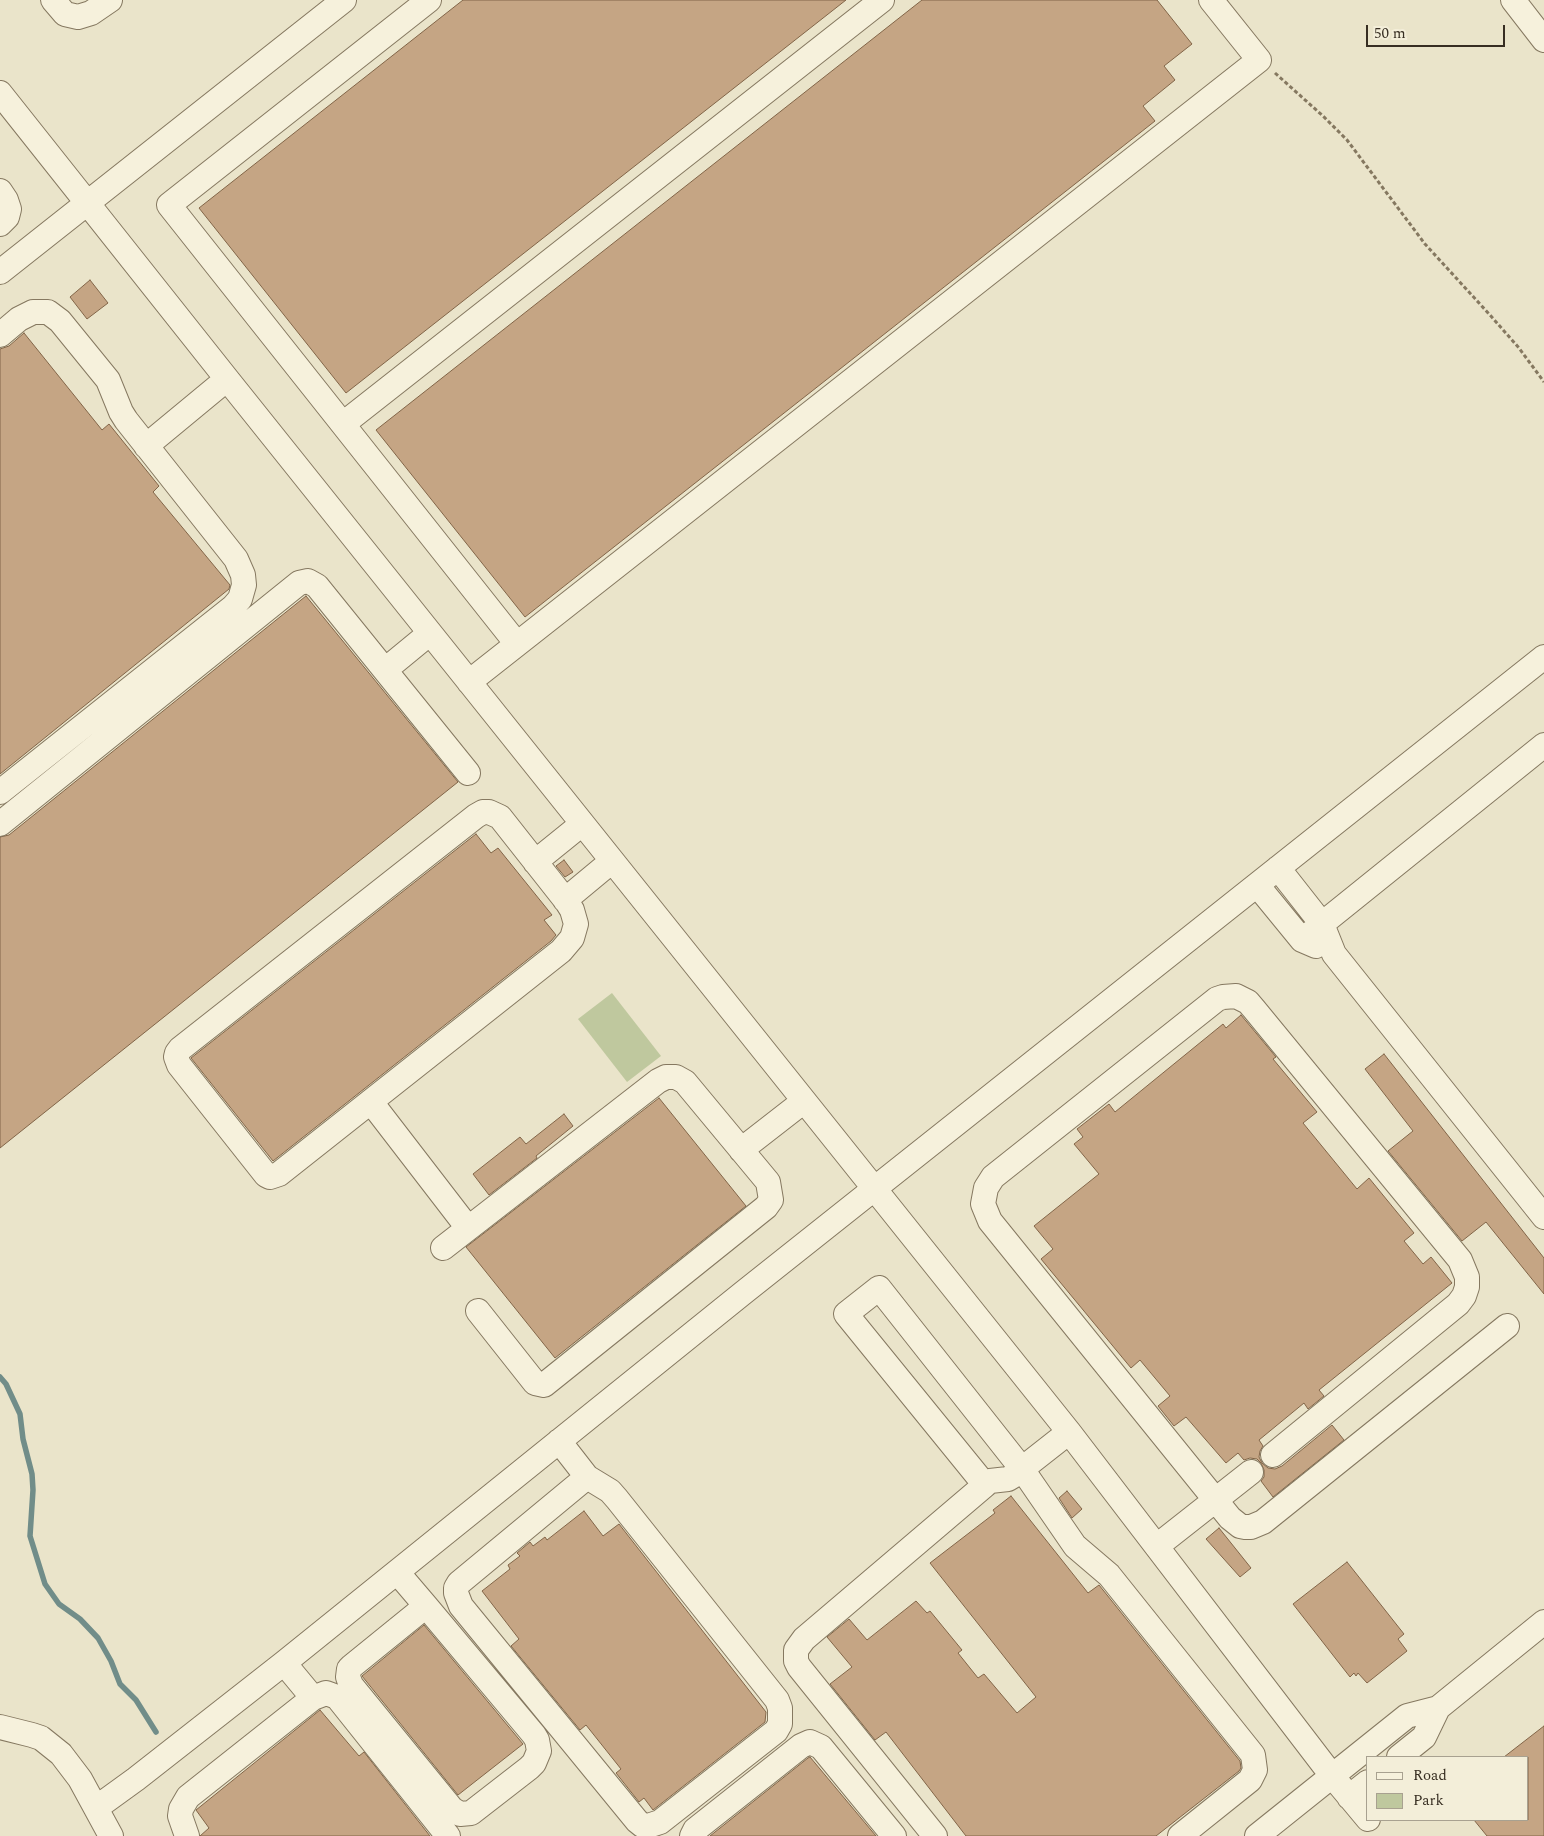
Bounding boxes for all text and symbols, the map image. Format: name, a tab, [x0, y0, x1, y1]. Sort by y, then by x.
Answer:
scale bar	[1369, 15, 1508, 47]
text: 50 m	[1374, 22, 1406, 45]
legend	[1366, 1756, 1529, 1821]
text: Road	[1413, 1764, 1447, 1787]
text: Park	[1413, 1789, 1444, 1812]

